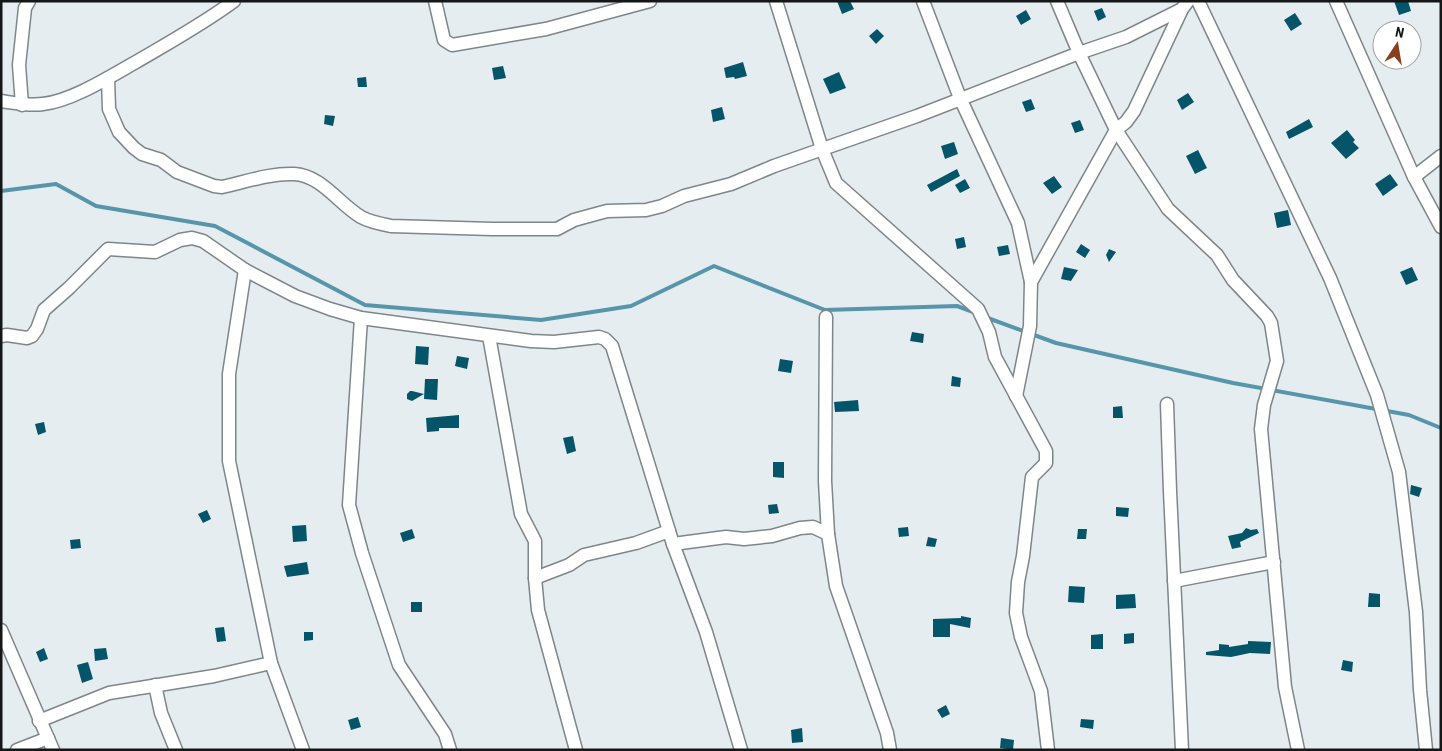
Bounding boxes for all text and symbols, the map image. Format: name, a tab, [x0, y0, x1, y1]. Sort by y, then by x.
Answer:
north arrow	[1372, 20, 1422, 70]
text: N	[1394, 24, 1406, 41]

